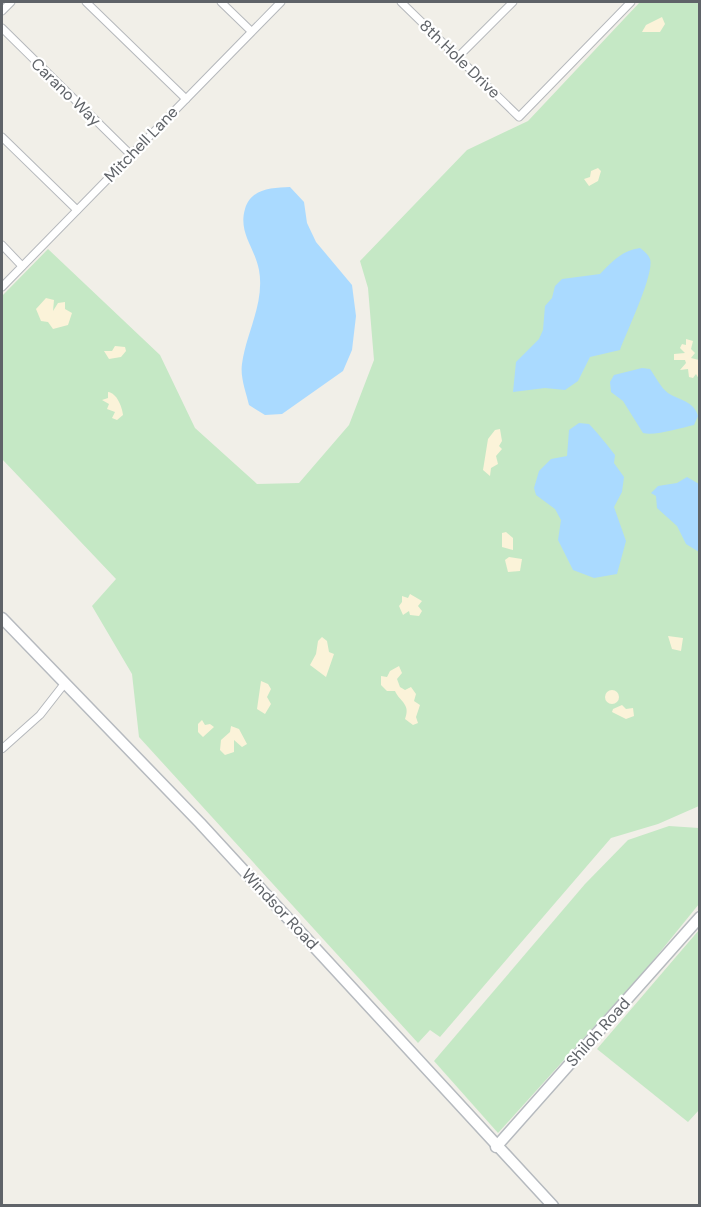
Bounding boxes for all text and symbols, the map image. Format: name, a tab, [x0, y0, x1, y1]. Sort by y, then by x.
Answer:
street label: 8th Hole Drive	[415, 15, 505, 103]
street label: Carano Way	[26, 53, 106, 131]
street label: Mitchell Lane	[100, 102, 182, 186]
street label: Windsor Road	[237, 864, 323, 954]
street label: Shiloh Road	[561, 993, 635, 1071]

